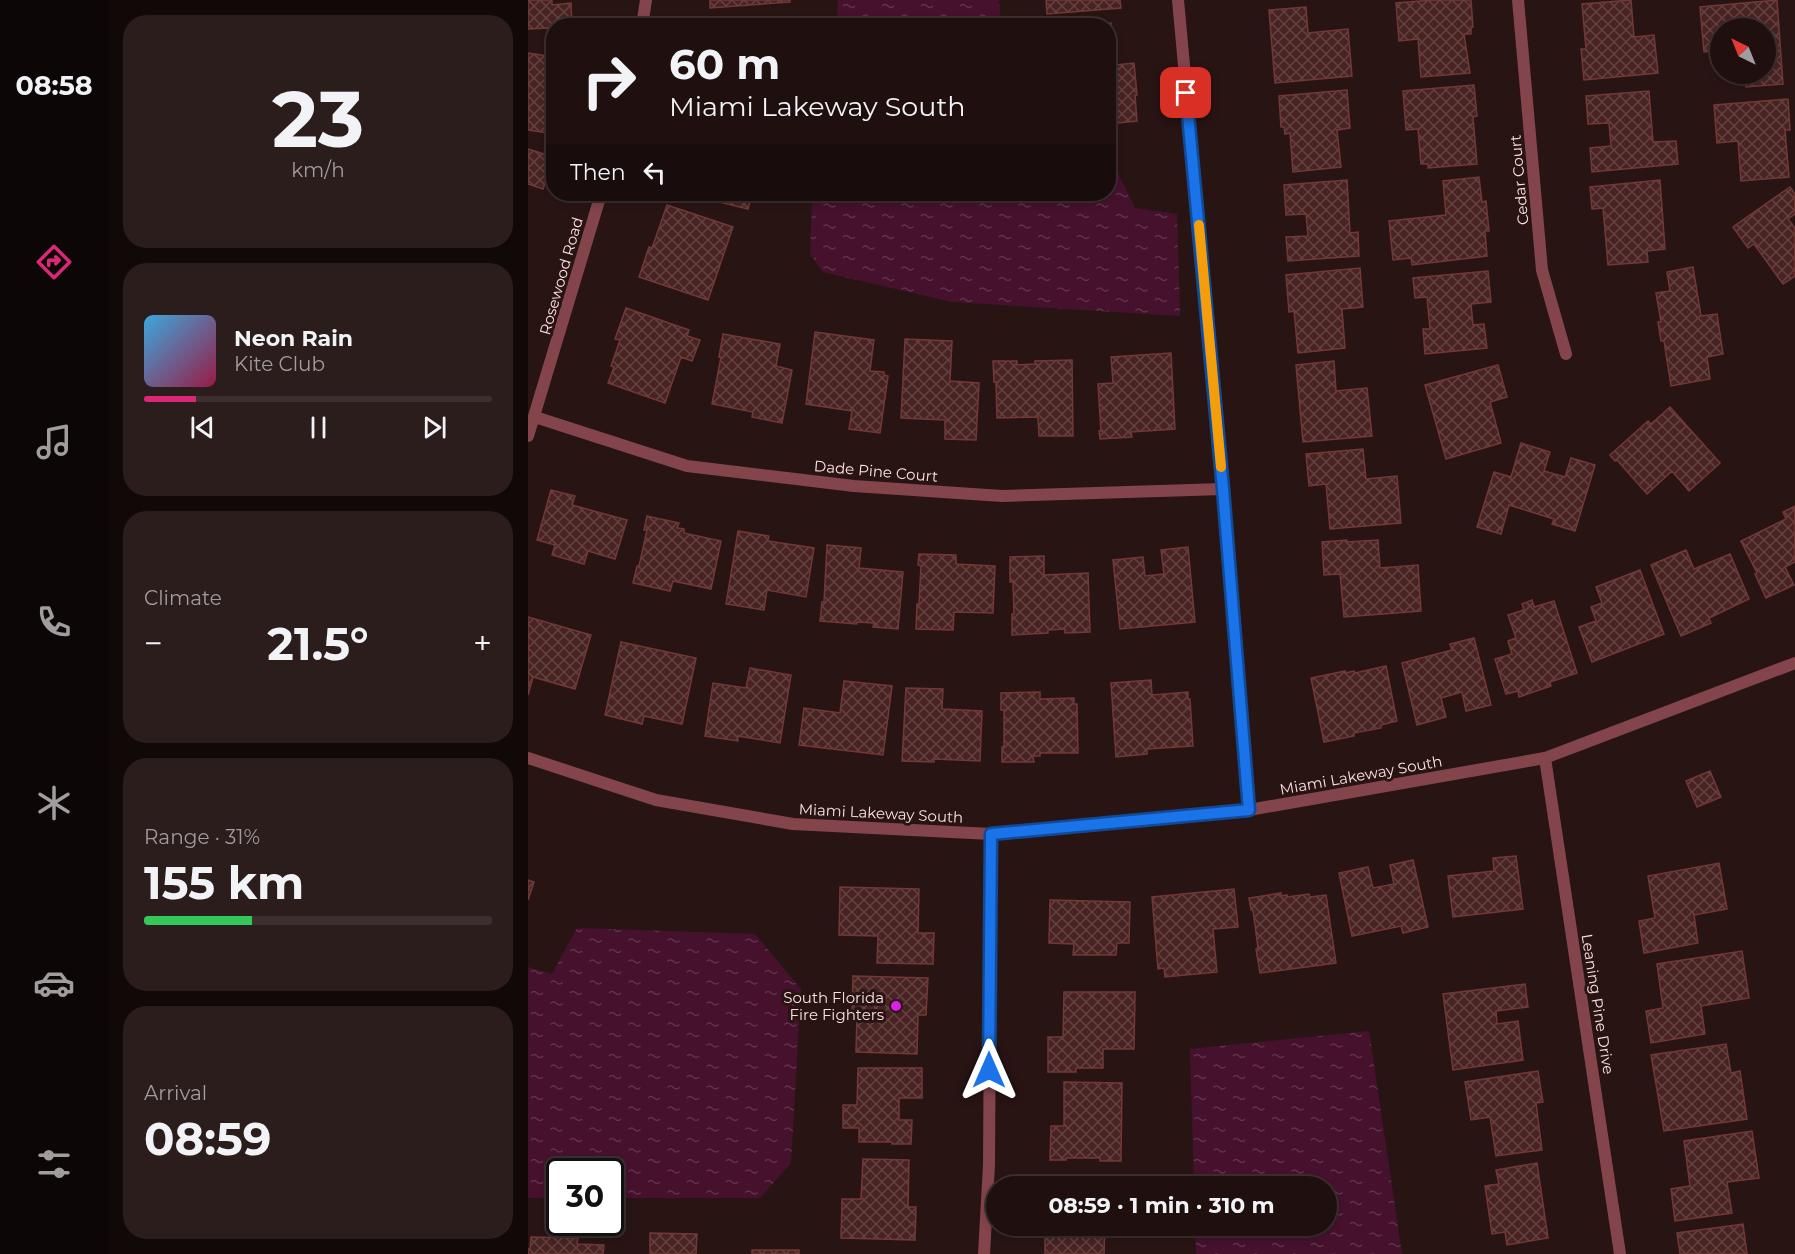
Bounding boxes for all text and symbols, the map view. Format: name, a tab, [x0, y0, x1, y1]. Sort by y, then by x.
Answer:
north arrow	[1710, 18, 1776, 84]
map controls	[1710, 18, 1776, 84]
text: 60 m	[669, 38, 780, 90]
icon: right	[570, 42, 648, 120]
pin	[1160, 67, 1211, 118]
text: 08:58	[15, 69, 93, 102]
text: 23	[272, 71, 364, 167]
icon: arrive	[1169, 76, 1202, 109]
text: Miami Lakeway South	[669, 90, 966, 123]
street label: Cedar Court	[1506, 134, 1532, 226]
icon: left	[638, 156, 671, 189]
text: km/h	[291, 158, 345, 182]
text: Then	[570, 159, 626, 186]
street label: Rosewood Road	[535, 215, 587, 337]
icon: directions	[33, 241, 75, 283]
text: Neon Rain	[234, 325, 353, 352]
text: Kite Club	[234, 352, 325, 376]
icon: previous	[186, 411, 219, 444]
icon: pause	[302, 411, 335, 444]
icon: next	[418, 411, 451, 444]
icon: music	[33, 421, 75, 463]
street label: Dade Pine Court	[813, 456, 939, 486]
text: Climate	[144, 586, 222, 610]
icon: phone	[33, 601, 75, 643]
text: 21.5°	[267, 616, 369, 671]
text: −	[144, 623, 163, 663]
text: +	[473, 623, 492, 663]
street label: Miami Lakeway South	[1278, 751, 1444, 799]
icon: climate	[33, 782, 75, 824]
street label: Miami Lakeway South	[798, 799, 964, 827]
text: Range · 31%	[144, 825, 260, 849]
text: 155 km	[144, 855, 304, 910]
street label: Leaning Pine Drive	[1577, 932, 1619, 1076]
icon: car	[33, 962, 75, 1004]
place label: South Florida Fire Fighters	[783, 988, 884, 1024]
marker: South Florida Fire Fighters	[889, 999, 903, 1013]
position arrow	[957, 1038, 1021, 1102]
text: Arrival	[144, 1081, 207, 1105]
text: 08:59	[144, 1111, 272, 1166]
icon: filters	[33, 1143, 75, 1185]
speed limit sign: 30	[546, 1158, 624, 1236]
text: 08:59 · 1 min · 310 m	[1048, 1192, 1275, 1219]

